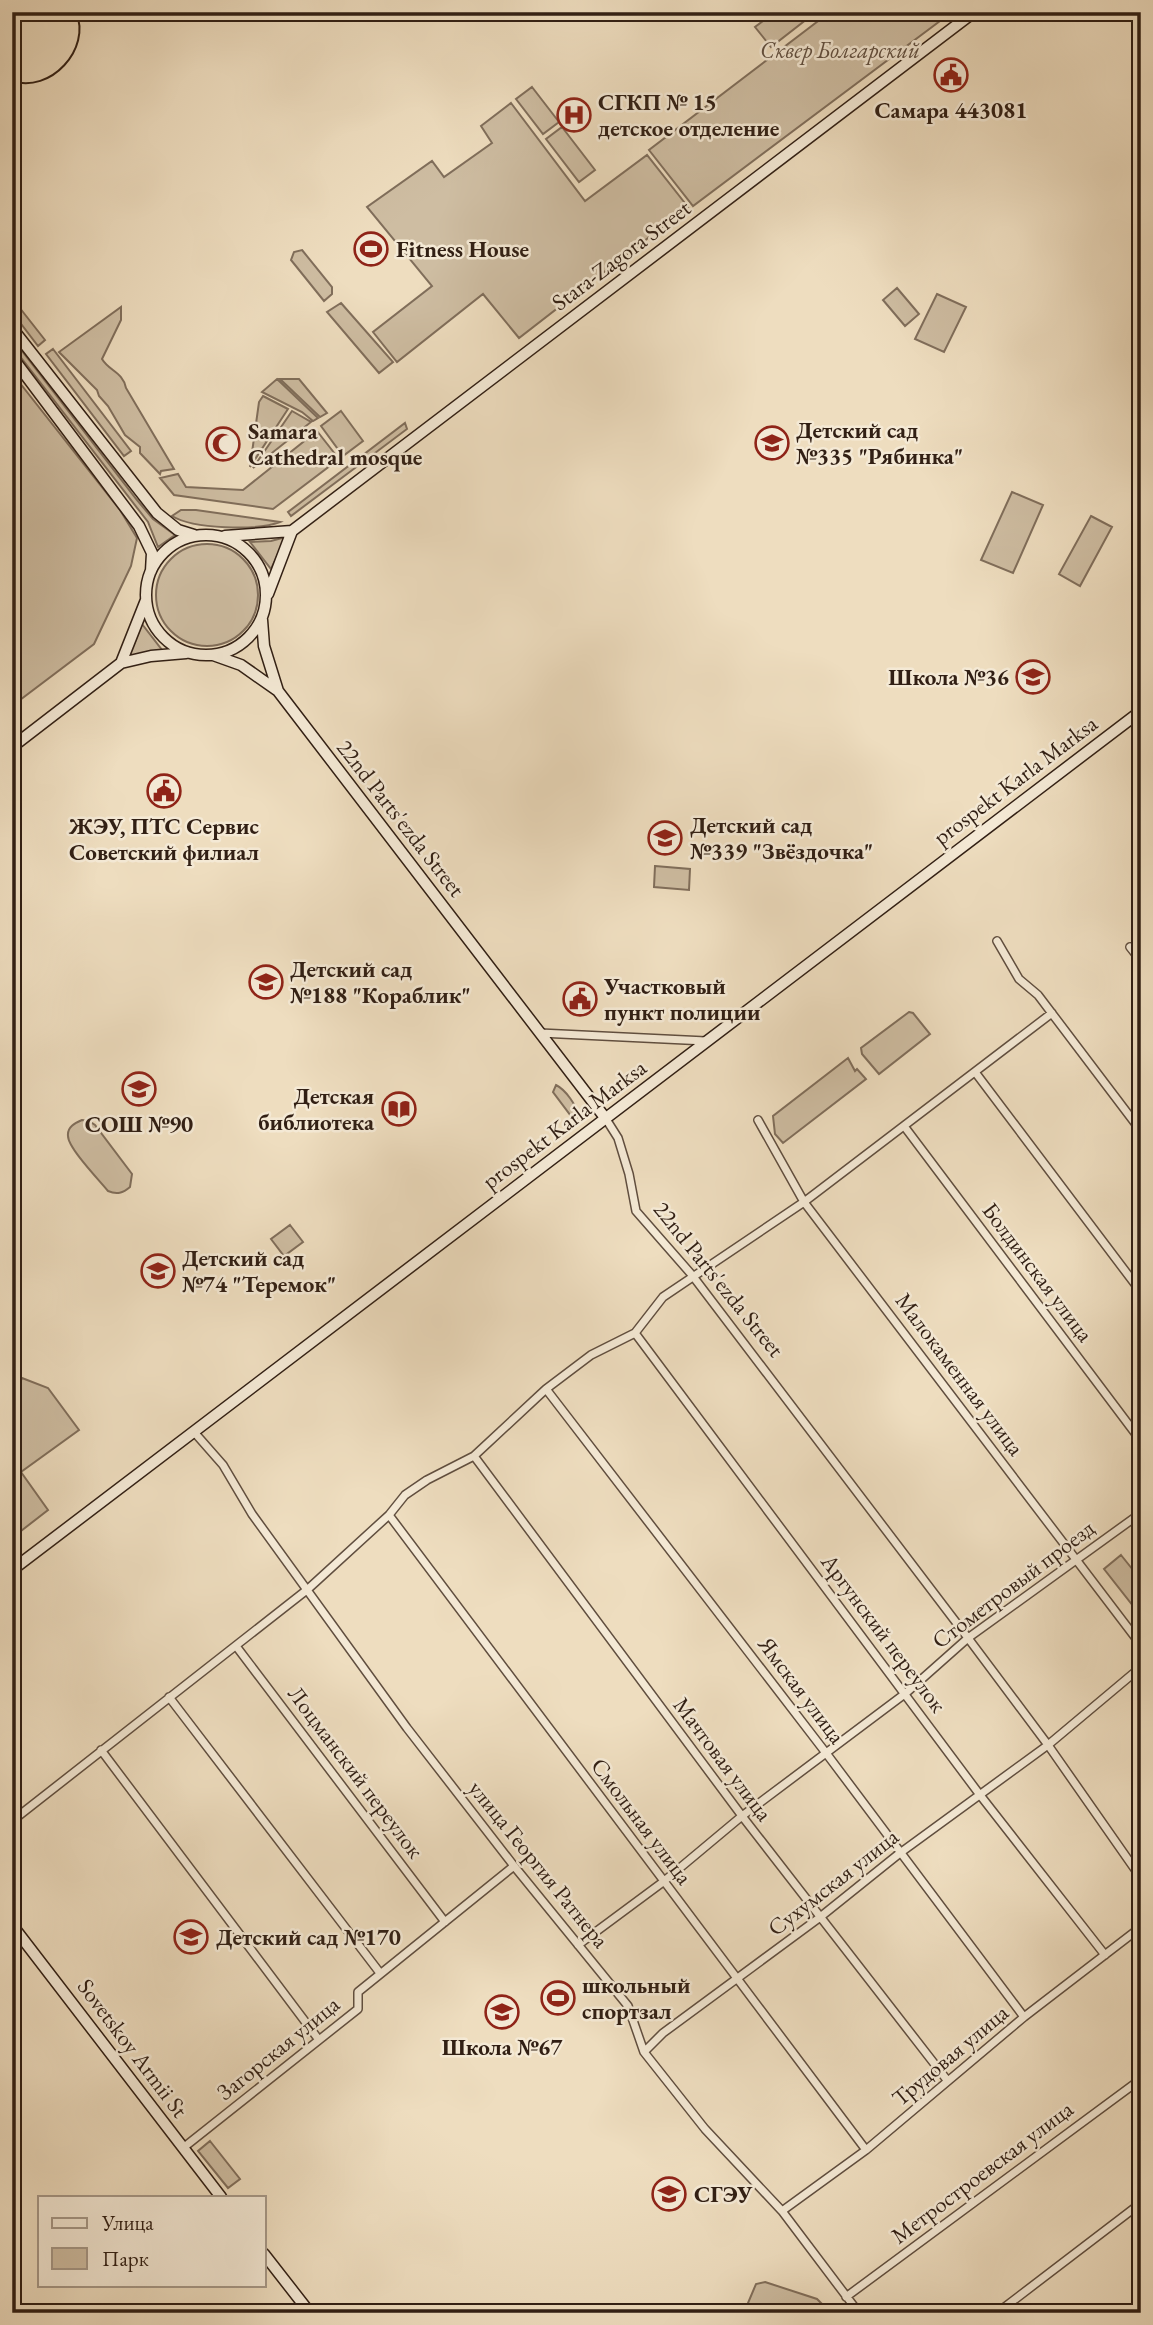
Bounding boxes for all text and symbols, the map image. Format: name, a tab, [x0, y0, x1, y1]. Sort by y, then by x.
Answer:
park label: Сквер Болгарский	[760, 35, 920, 65]
public building icon: Самара 443081	[932, 56, 970, 94]
place label: СГКП № 15 детское отделение	[598, 87, 780, 143]
place label: Самара 443081	[875, 95, 1027, 125]
hospital icon: СГКП № 15 детское отделение	[555, 96, 593, 134]
street label: Stara-Zagora Street	[545, 192, 697, 317]
sports icon: Fitness House	[352, 230, 390, 268]
place label: Fitness House	[396, 234, 530, 264]
place label: Детский сад №335 "Рябинка"	[796, 415, 963, 471]
place label: Samara Cathedral mosque	[248, 416, 423, 472]
school or university icon: Детский сад №335 "Рябинка"	[753, 424, 791, 462]
mosque icon: Samara Cathedral mosque	[204, 425, 242, 463]
school or university icon: Школа №36	[1014, 658, 1052, 696]
place label: Школа №36	[888, 662, 1009, 692]
street label: prospekt Karla Marksa	[927, 708, 1104, 852]
street label: 22nd Parts'ezda Street	[330, 733, 472, 903]
public building icon: ЖЭУ, ПТС Сервис Советский филиал	[145, 772, 183, 810]
place label: Детский сад №339 "Звёздочка"	[690, 810, 873, 866]
place label: ЖЭУ, ПТС Сервис Советский филиал	[68, 811, 259, 867]
school or university icon: Детский сад №339 "Звёздочка"	[646, 819, 684, 857]
place label: Детский сад №188 "Кораблик"	[290, 954, 471, 1010]
school or university icon: Детский сад №188 "Кораблик"	[247, 963, 285, 1001]
place label: Участковый пункт полиции	[603, 971, 761, 1027]
public building icon: Участковый пункт полиции	[561, 980, 599, 1018]
street label: prospekt Karla Marksa	[476, 1052, 653, 1196]
school or university icon: СОШ №90	[120, 1070, 158, 1108]
place label: Детская библиотека	[258, 1081, 375, 1137]
library icon: Детская библиотека	[380, 1090, 418, 1128]
place label: СОШ №90	[85, 1109, 193, 1139]
street label: 22nd Parts'ezda Street	[647, 1195, 791, 1364]
street label: Болдинская улица	[976, 1196, 1101, 1349]
place label: Детский сад №74 "Теремок"	[182, 1243, 336, 1299]
school or university icon: Детский сад №74 "Теремок"	[139, 1252, 177, 1290]
street label: Малокаменная улица	[889, 1286, 1032, 1462]
street label: Стометровый проезд	[926, 1513, 1101, 1655]
street label: Аргунский переулок	[814, 1547, 954, 1718]
street label: Ямская улица	[751, 1629, 853, 1750]
street label: Лоцманский переулок	[281, 1680, 431, 1864]
street label: Мачтовая улица	[667, 1691, 780, 1828]
street label: Смольная улица	[584, 1752, 700, 1891]
street label: улица Георгия Ратнера	[462, 1774, 616, 1955]
street label: Сухумская улица	[761, 1821, 905, 1943]
school or university icon: Детский сад №170	[172, 1918, 210, 1956]
place label: Детский сад №170	[216, 1922, 401, 1952]
place label: школьный спортзал	[582, 1970, 691, 2026]
street label: Sovetskoy Armii St	[71, 1973, 196, 2124]
sports icon: школьный спортзал	[539, 1979, 577, 2017]
street label: Загорская улица	[210, 1989, 346, 2107]
school or university icon: Школа №67	[483, 1993, 521, 2031]
street label: Трудовая улица	[885, 1997, 1015, 2113]
place label: Школа №67	[442, 2032, 563, 2062]
street label: Метростроевская улица	[885, 2093, 1080, 2250]
school or university icon: СГЭУ	[650, 2175, 688, 2213]
place label: СГЭУ	[694, 2179, 753, 2209]
legend	[38, 2196, 266, 2286]
text: Улица	[101, 2209, 154, 2236]
text: Парк	[102, 2245, 149, 2272]

